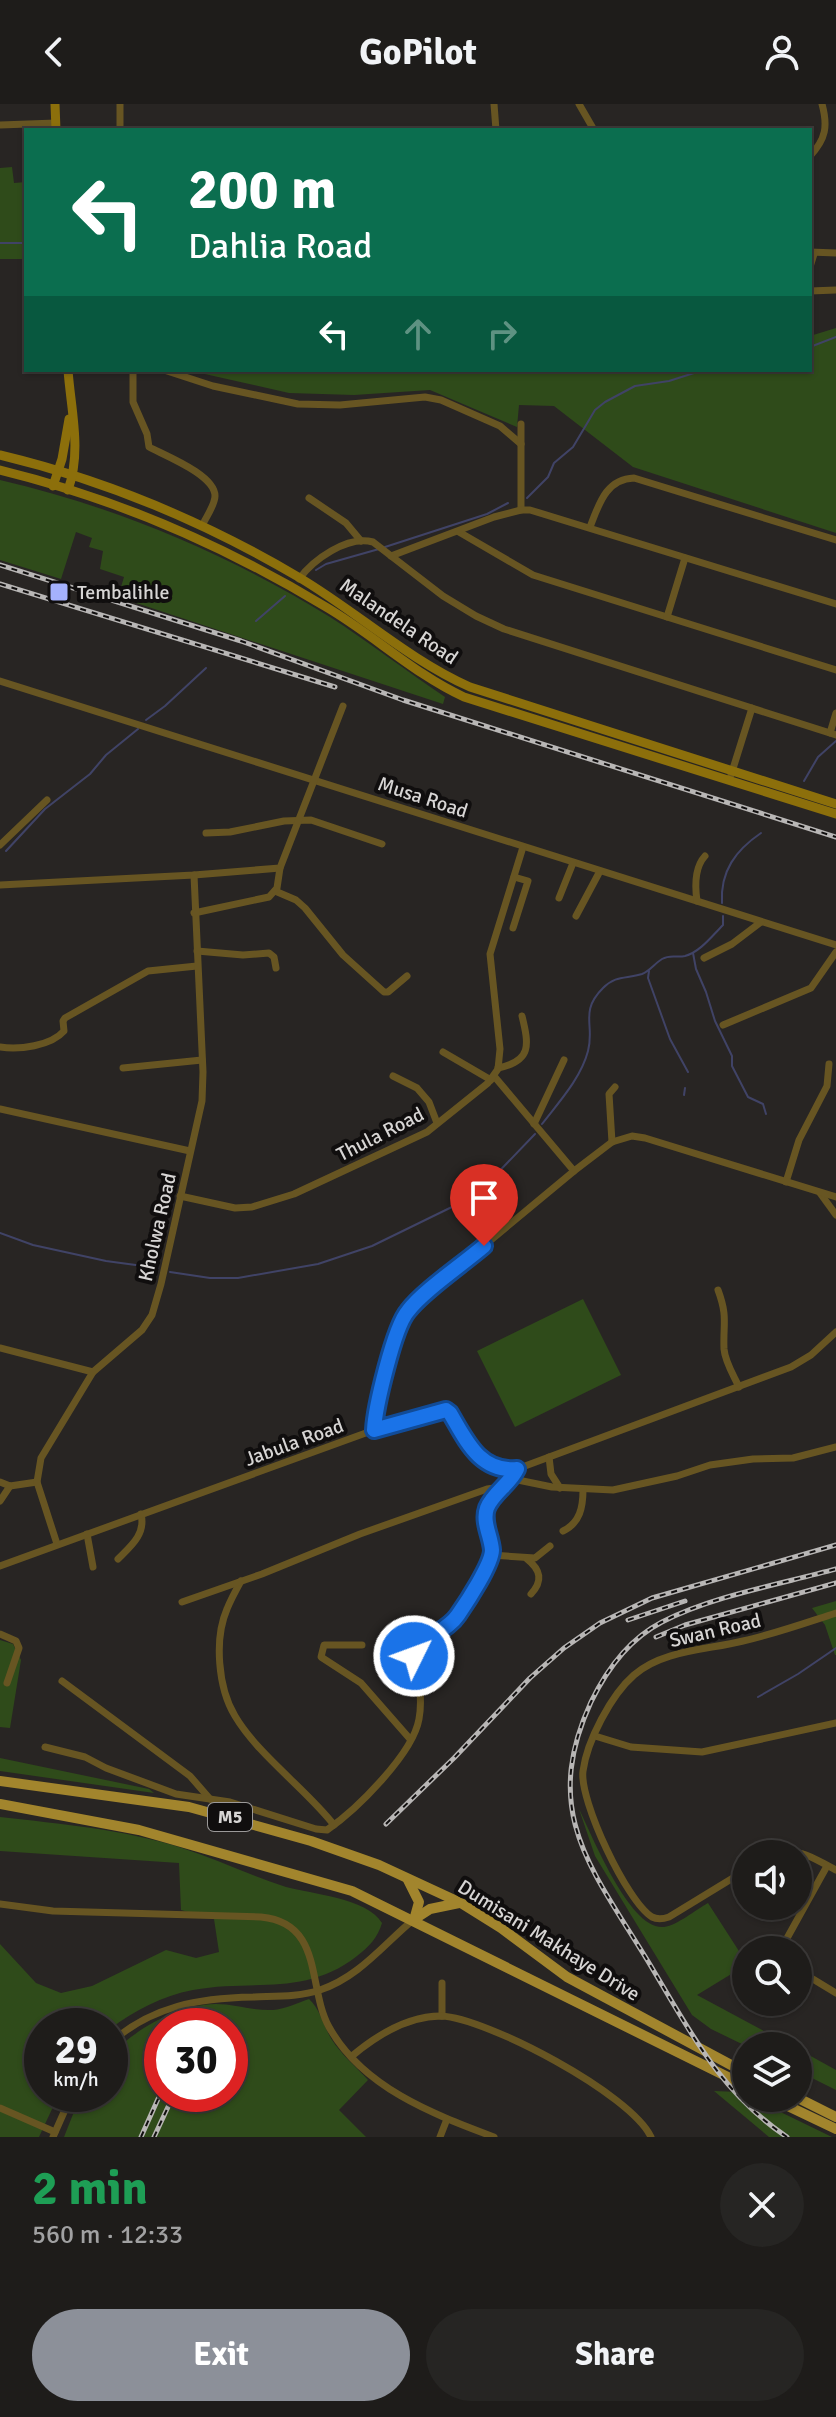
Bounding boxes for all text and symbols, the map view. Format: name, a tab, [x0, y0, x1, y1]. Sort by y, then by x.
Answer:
icon: back	[32, 30, 76, 74]
text: GoPilot	[359, 30, 477, 75]
icon: person	[760, 30, 804, 74]
text: 200 m	[188, 155, 336, 224]
icon: left	[56, 160, 160, 264]
text: Dahlia Road	[188, 224, 372, 269]
icon: left	[312, 312, 356, 356]
icon: ahead	[396, 312, 440, 356]
icon: right	[480, 312, 524, 356]
street label: Malandela Road	[335, 573, 463, 670]
place label: Tembalihle	[77, 580, 170, 605]
marker: Tembalihle	[48, 581, 70, 603]
street label: Musa Road	[375, 771, 471, 824]
street label: Thula Road	[332, 1102, 428, 1167]
pin	[450, 1164, 518, 1246]
street label: Kholwa Road	[133, 1170, 182, 1284]
icon: arrive	[462, 1176, 506, 1220]
street label: Jabula Road	[241, 1413, 347, 1472]
street label: Swan Road	[667, 1608, 763, 1653]
position arrow	[372, 1614, 456, 1698]
road number: M5	[208, 1803, 252, 1831]
map controls	[732, 1840, 812, 2112]
button: sound	[732, 1840, 812, 1920]
street label: Dumisani Makhaye Drive	[453, 1874, 645, 2007]
button: search	[732, 1936, 812, 2016]
speed limit sign: 30	[144, 2008, 248, 2112]
text: 29	[54, 2025, 98, 2075]
button: layers	[732, 2032, 812, 2112]
text: km/h	[53, 2067, 99, 2092]
text: 2 min	[32, 2159, 148, 2218]
button: close	[720, 2163, 804, 2247]
text: 560 m · 12:33	[32, 2219, 183, 2251]
button: Exit	[32, 2309, 410, 2401]
button: Share	[426, 2309, 804, 2401]

